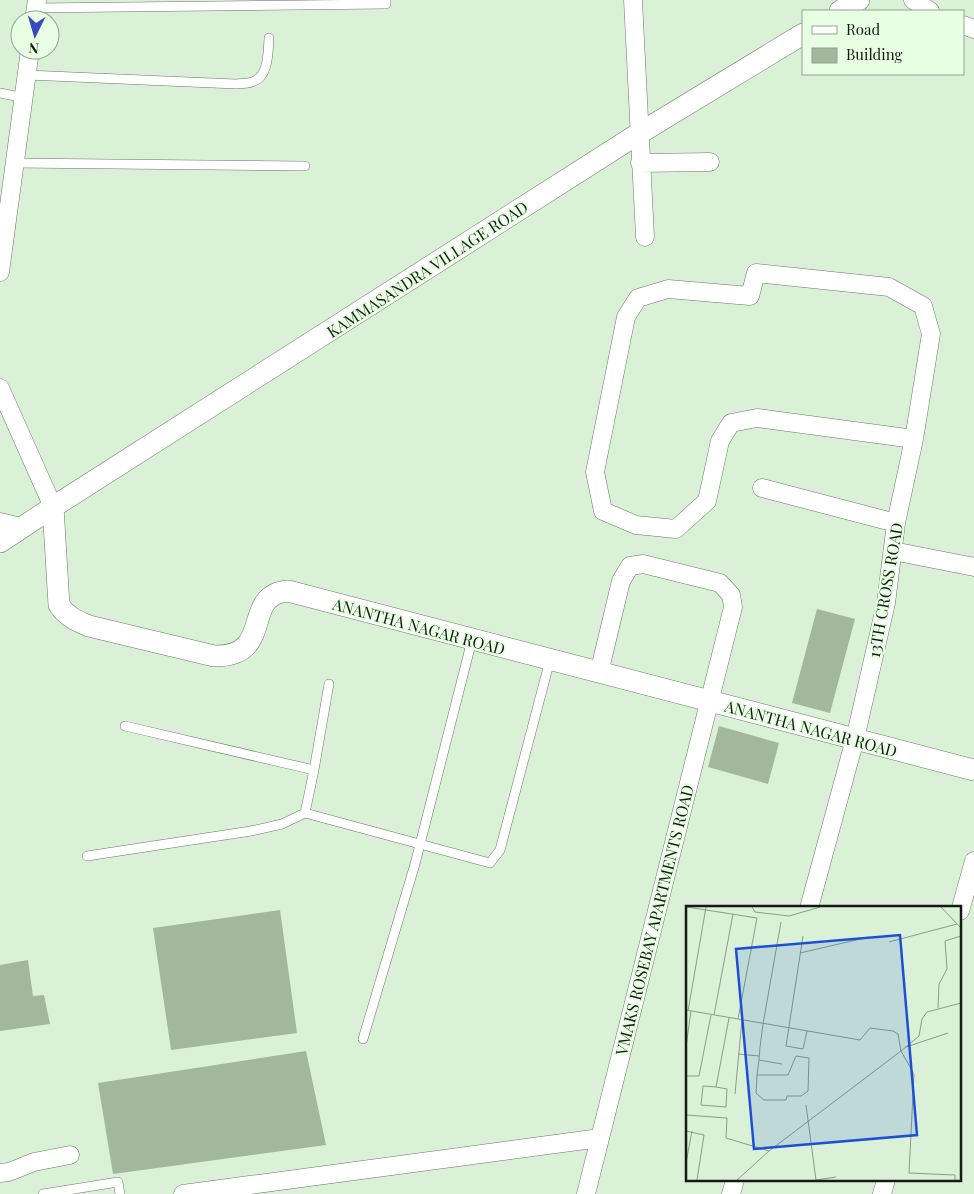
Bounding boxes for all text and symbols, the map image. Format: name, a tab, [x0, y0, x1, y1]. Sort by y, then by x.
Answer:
north arrow	[10, 10, 60, 60]
legend	[802, 10, 964, 75]
text: Road	[846, 19, 880, 39]
text: N	[28, 39, 40, 58]
text: Building	[846, 44, 903, 64]
street label: KAMMASANDRA VILLAGE ROAD	[322, 196, 532, 342]
street label: 13TH CROSS ROAD	[863, 521, 907, 659]
street label: ANANTHA NAGAR ROAD	[329, 593, 508, 659]
street label: ANANTHA NAGAR ROAD	[721, 695, 900, 761]
street label: VMAKS ROSEBAY APARTMENTS ROAD	[610, 782, 698, 1059]
inset map	[686, 906, 962, 1182]

